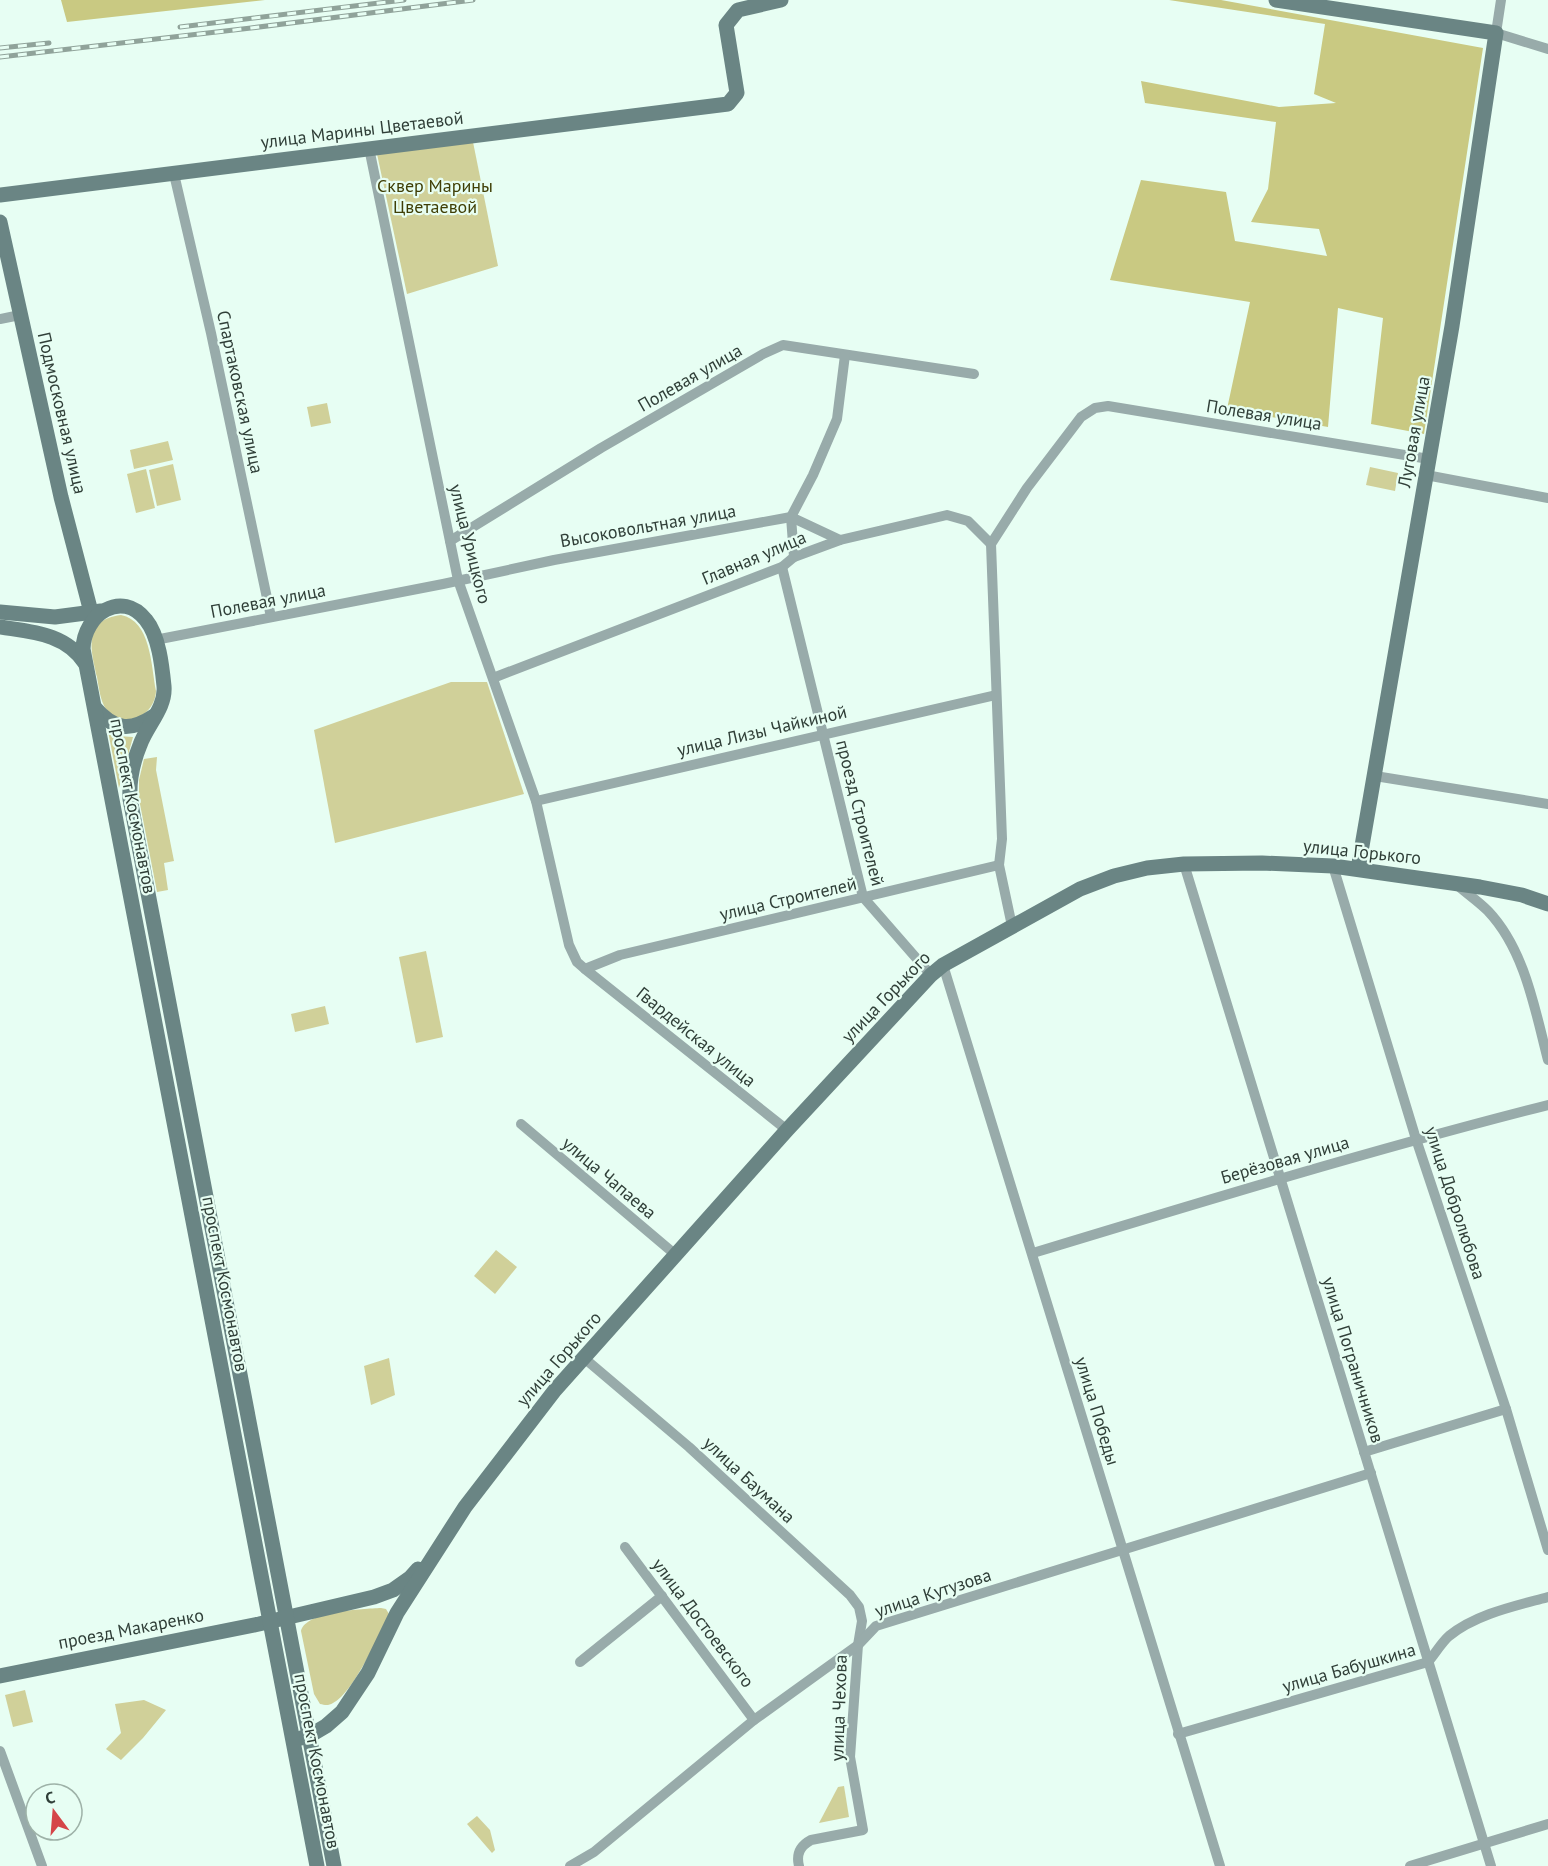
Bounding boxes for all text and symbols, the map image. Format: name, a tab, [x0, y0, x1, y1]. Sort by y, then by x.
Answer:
street label: улица Марины Цветаевой	[259, 106, 465, 153]
park label: Сквер Марины Цветаевой	[377, 174, 493, 218]
street label: Спартаковская улица	[212, 308, 269, 476]
street label: Подмосковная улица	[33, 330, 92, 496]
street label: Полевая улица	[633, 338, 746, 417]
street label: Луговая улица	[1392, 374, 1435, 490]
street label: Полевая улица	[1205, 394, 1324, 435]
street label: улица Урицкого	[444, 482, 496, 606]
street label: Высоковольтная улица	[558, 499, 738, 552]
street label: Главная улица	[698, 525, 809, 590]
street label: Полевая улица	[208, 578, 327, 623]
street label: улица Лизы Чайкиной	[675, 700, 849, 761]
street label: проспект Космонавтов	[105, 716, 162, 895]
street label: проезд Строителей	[831, 737, 890, 888]
street label: улица Горького	[1302, 834, 1422, 869]
street label: улица Строителей	[717, 872, 859, 925]
street label: улица Горького	[836, 946, 935, 1047]
street label: Гвардейская улица	[632, 981, 761, 1092]
street label: улица Добролюбова	[1420, 1123, 1491, 1282]
street label: Берёзовая улица	[1218, 1130, 1352, 1189]
street label: улица Чапаева	[557, 1132, 661, 1224]
street label: проспект Космонавтов	[197, 1194, 254, 1373]
street label: улица Пограничников	[1317, 1274, 1390, 1446]
street label: улица Горького	[511, 1306, 606, 1411]
street label: улица Победы	[1070, 1354, 1125, 1468]
street label: улица Баумана	[699, 1431, 800, 1528]
street label: улица Достоевского	[647, 1553, 760, 1692]
street label: улица Кутузова	[872, 1563, 994, 1622]
street label: проезд Макаренко	[56, 1603, 206, 1654]
street label: улица Бабушкина	[1280, 1638, 1418, 1698]
street label: улица Чехова	[825, 1654, 852, 1762]
street label: проспект Космонавтов	[289, 1671, 346, 1850]
north arrow	[24, 1782, 84, 1842]
text: С	[43, 1787, 57, 1808]

